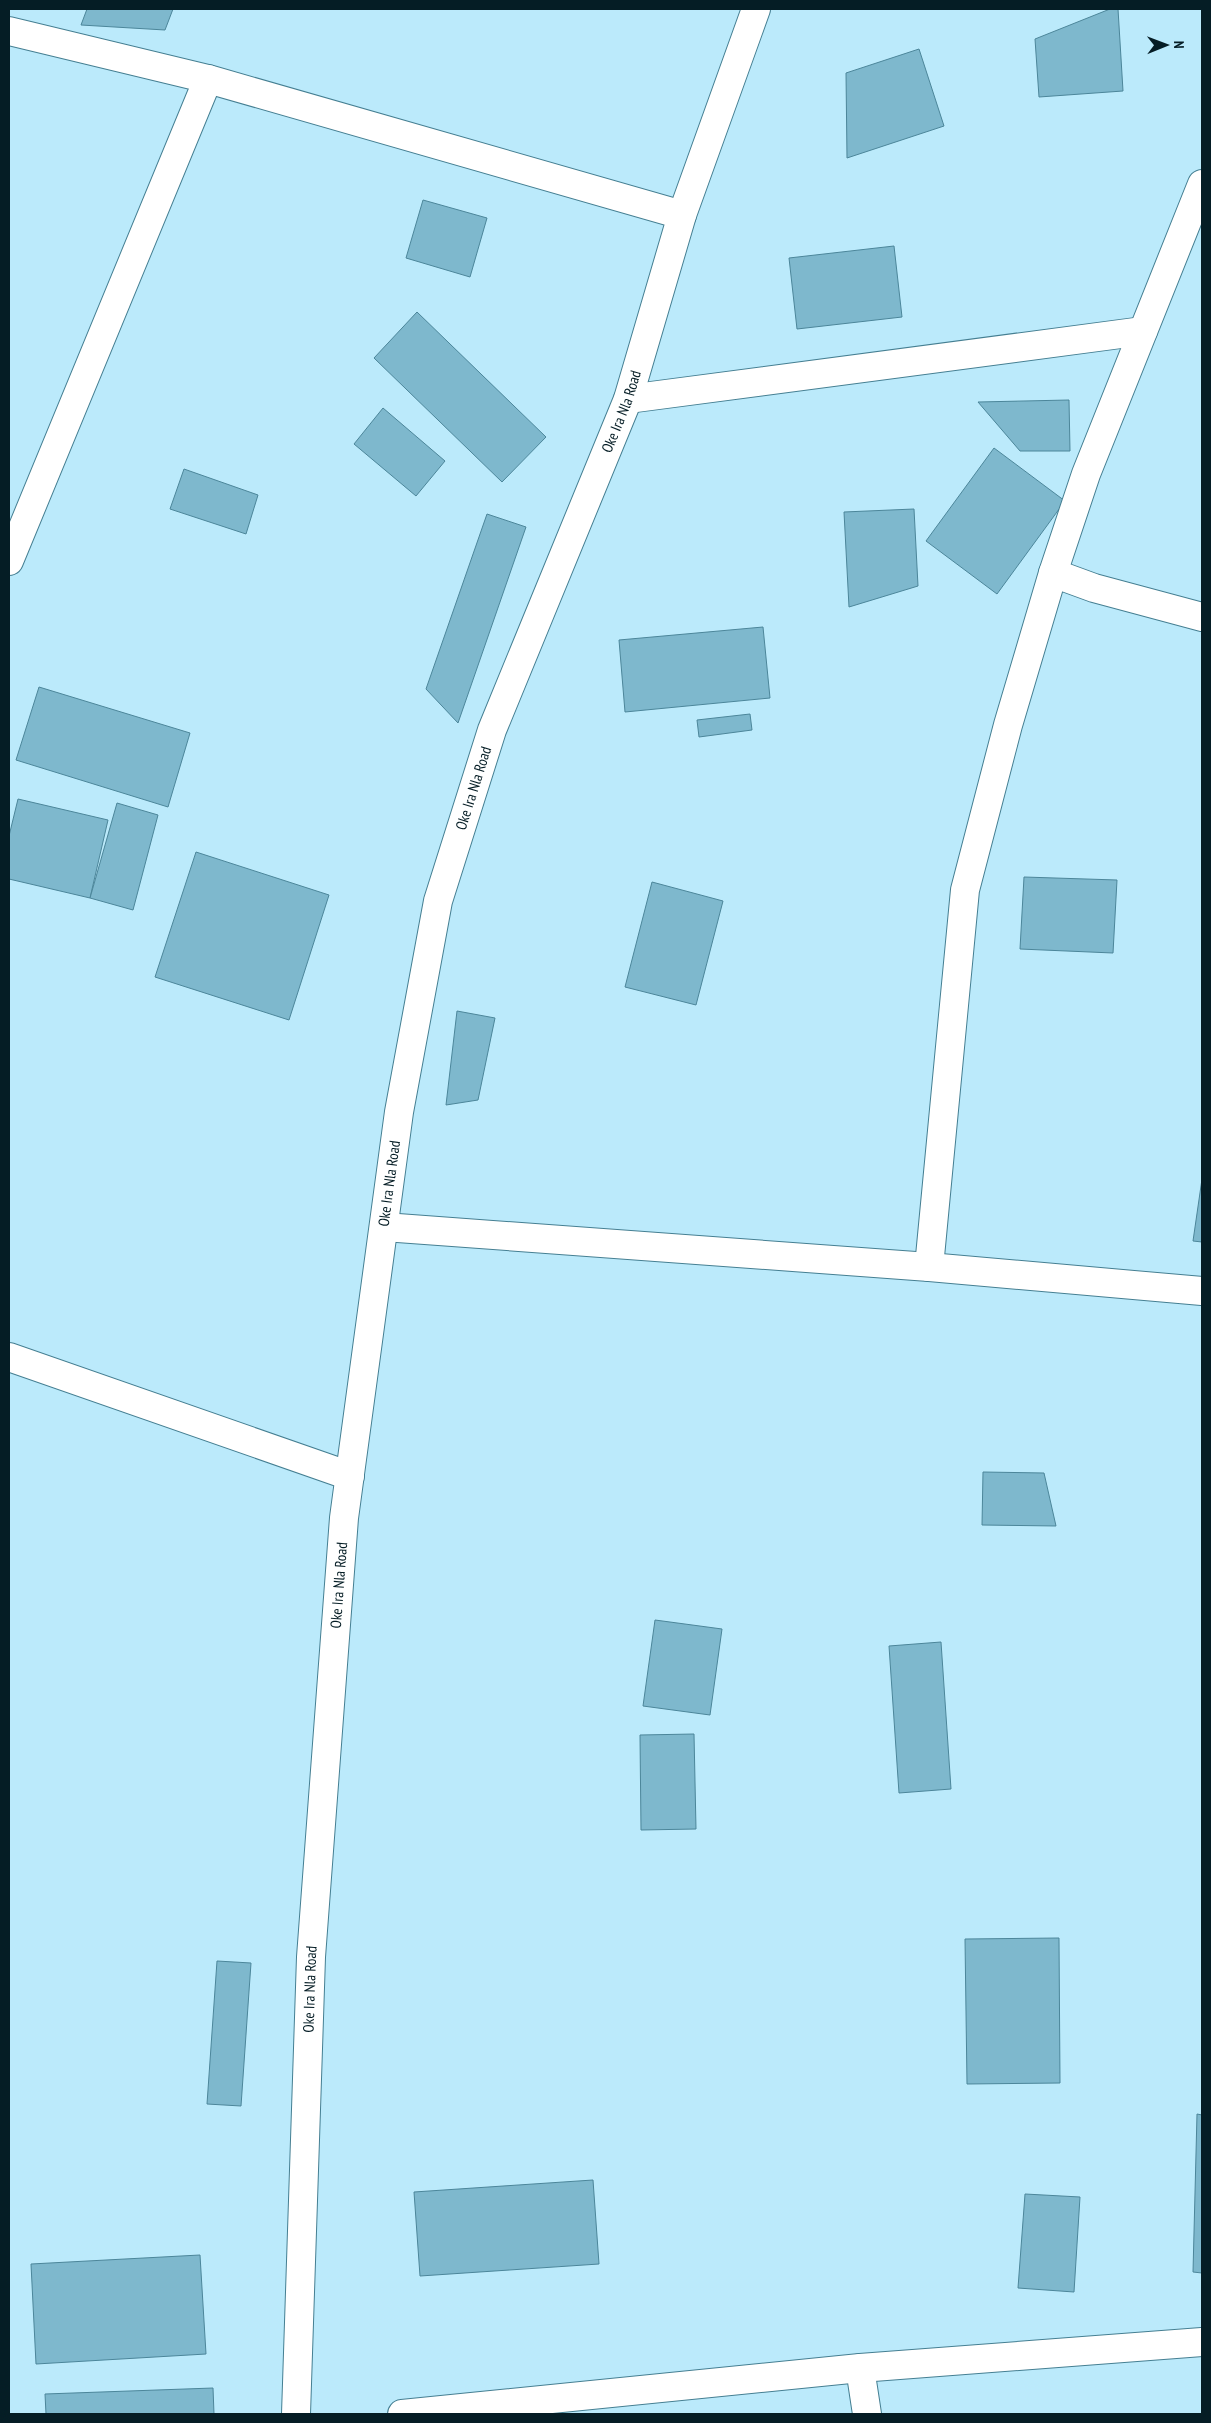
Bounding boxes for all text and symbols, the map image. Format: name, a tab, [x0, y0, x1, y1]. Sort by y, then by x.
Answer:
north arrow	[1141, 20, 1191, 70]
text: N	[1170, 41, 1188, 49]
street label: Oke Ira Nla Road	[597, 368, 645, 455]
street label: Oke Ira Nla Road	[451, 744, 495, 832]
street label: Oke Ira Nla Road	[374, 1139, 404, 1228]
street label: Oke Ira Nla Road	[326, 1541, 351, 1629]
street label: Oke Ira Nla Road	[299, 1945, 321, 2033]

